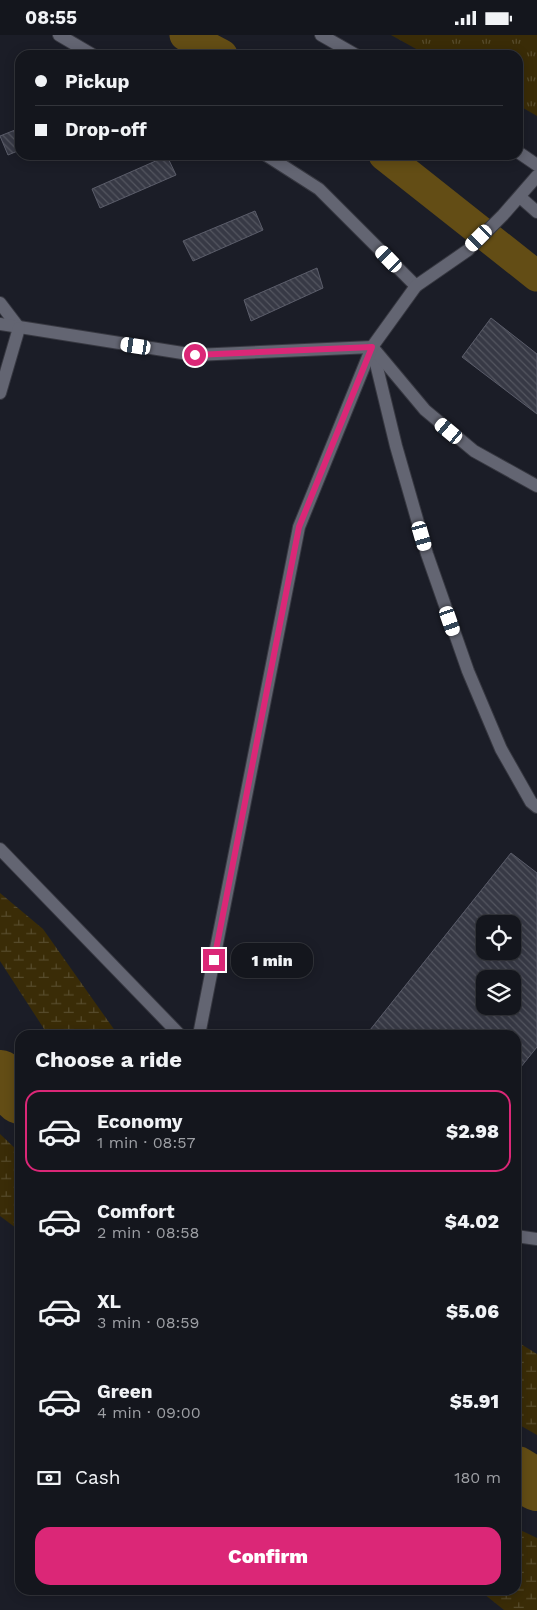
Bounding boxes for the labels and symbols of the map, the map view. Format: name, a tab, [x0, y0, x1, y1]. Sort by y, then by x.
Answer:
car	[463, 222, 494, 254]
car	[373, 243, 404, 275]
car	[120, 336, 151, 356]
route start	[184, 344, 206, 366]
car	[432, 416, 465, 446]
car	[410, 520, 433, 552]
car	[438, 604, 461, 638]
callout: 1 min	[232, 943, 314, 977]
route end	[203, 949, 225, 971]

